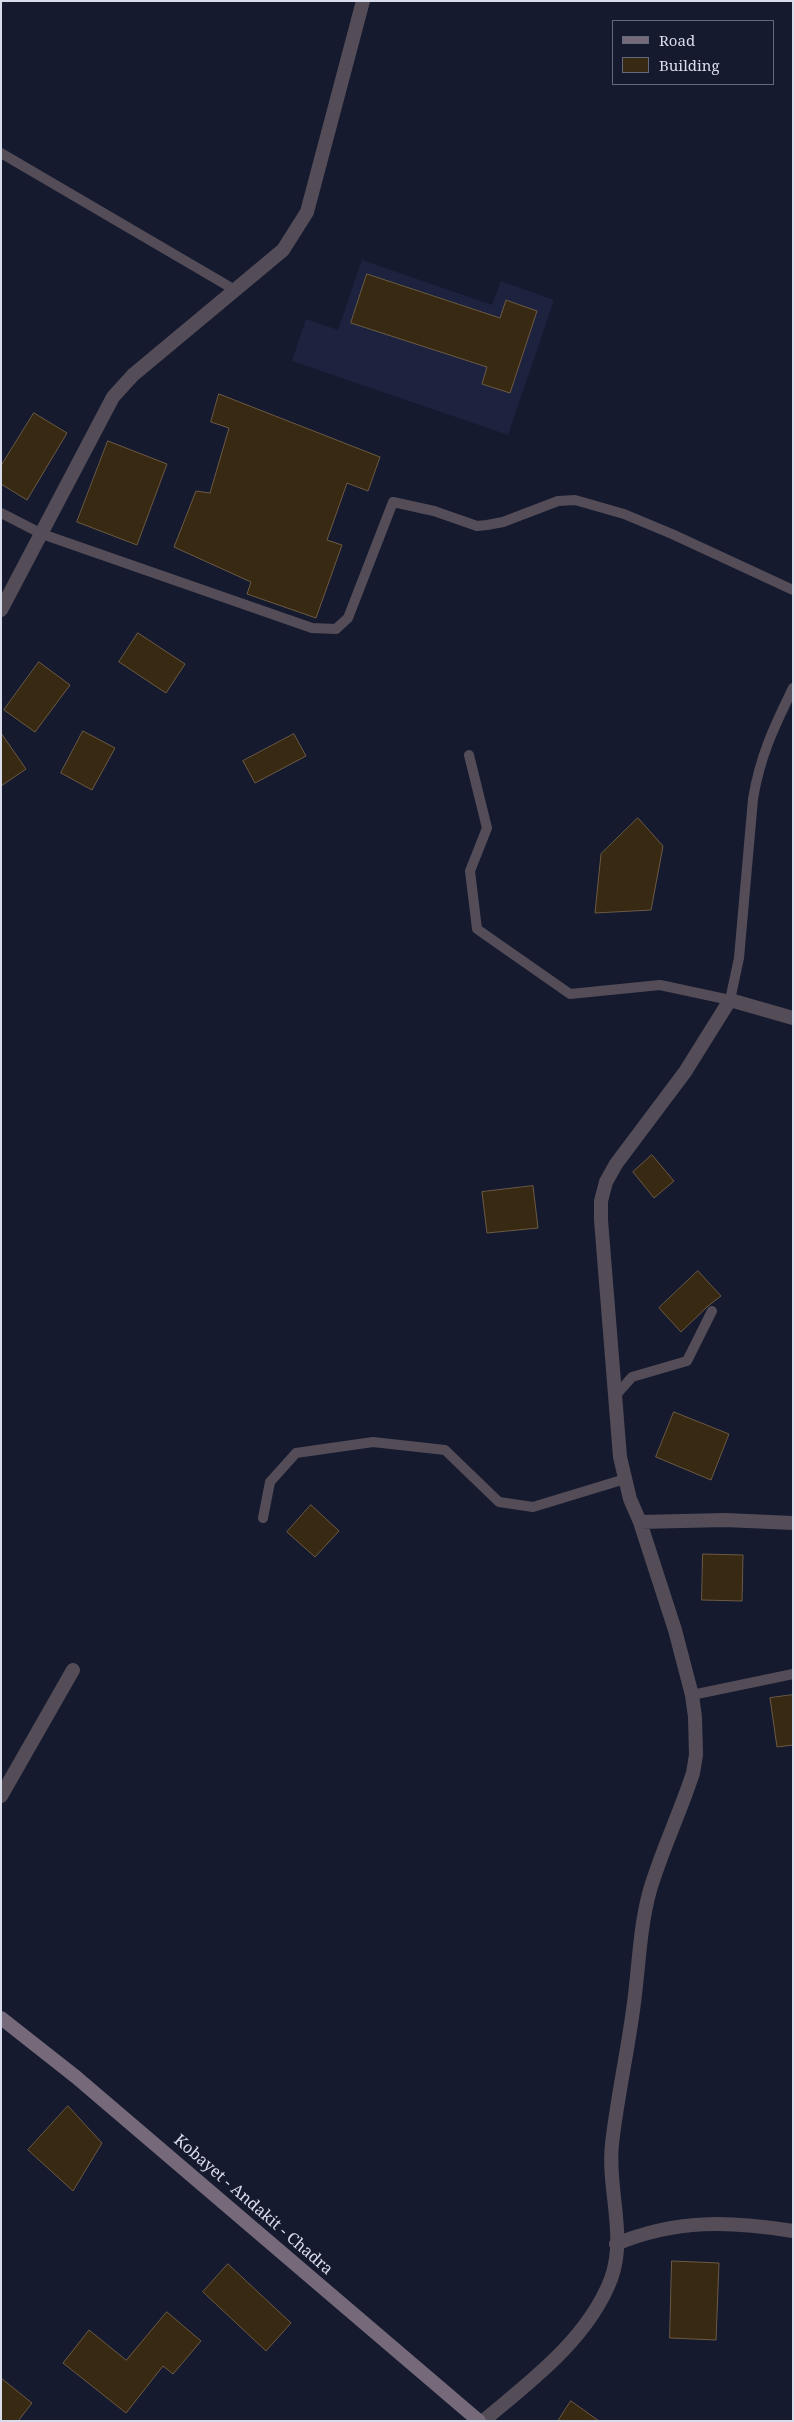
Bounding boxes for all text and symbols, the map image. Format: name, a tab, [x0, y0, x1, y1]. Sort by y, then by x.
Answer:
legend	[612, 20, 774, 85]
text: Road	[659, 30, 695, 50]
text: Building	[659, 55, 720, 75]
street label: Kobayet - Andakit - Chadra	[170, 2131, 336, 2279]

